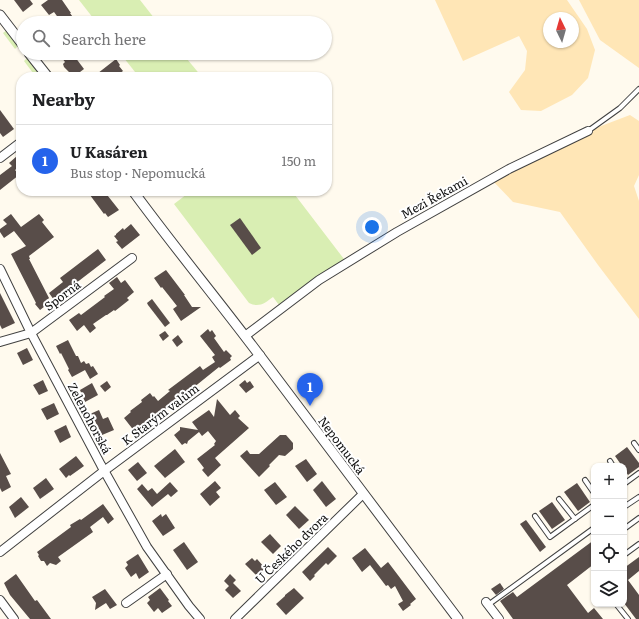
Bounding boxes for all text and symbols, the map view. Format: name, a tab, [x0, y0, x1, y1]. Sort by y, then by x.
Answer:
north arrow	[543, 12, 579, 48]
search box	[16, 16, 332, 60]
icon: search	[30, 27, 52, 49]
text: Search here	[62, 27, 146, 50]
text: Nearby	[32, 86, 95, 111]
text: U Kasáren	[70, 140, 148, 163]
text: 1	[42, 151, 48, 170]
text: 150 m	[281, 151, 316, 170]
text: Bus stop · Nepomucká	[70, 163, 205, 182]
street label: Mezi Řekami	[397, 171, 471, 223]
your location	[362, 217, 382, 237]
street label: Sporná	[40, 275, 84, 315]
pin: 1	[297, 373, 323, 406]
street label: Zelenohorská	[64, 379, 117, 457]
street label: K Starým valům	[118, 379, 203, 449]
street label: Nepomucká	[314, 412, 370, 478]
map controls	[591, 463, 627, 607]
button: +	[591, 463, 627, 499]
button: −	[591, 499, 627, 535]
street label: U Českého dvora	[250, 508, 332, 588]
button: locate	[591, 535, 627, 571]
button: layers	[591, 571, 627, 607]

